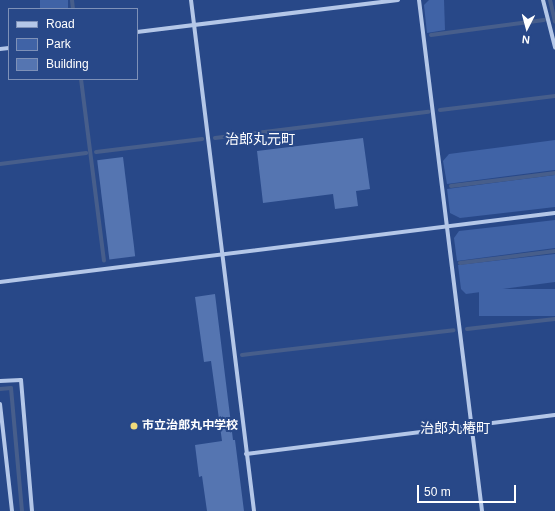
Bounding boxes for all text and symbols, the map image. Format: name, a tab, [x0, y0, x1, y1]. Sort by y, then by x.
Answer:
legend	[8, 8, 138, 80]
north arrow	[507, 8, 547, 48]
text: Road	[46, 17, 75, 31]
text: N	[521, 34, 530, 46]
text: Park	[46, 37, 71, 51]
text: Building	[46, 57, 89, 71]
district label: 治郎丸元町	[225, 131, 295, 147]
place label: 市立治郎丸中学校	[142, 419, 238, 433]
district label: 治郎丸椿町	[420, 420, 490, 436]
marker: 市立治郎丸中学校	[129, 421, 139, 431]
scale bar	[419, 477, 518, 503]
text: 50 m	[424, 485, 451, 499]

